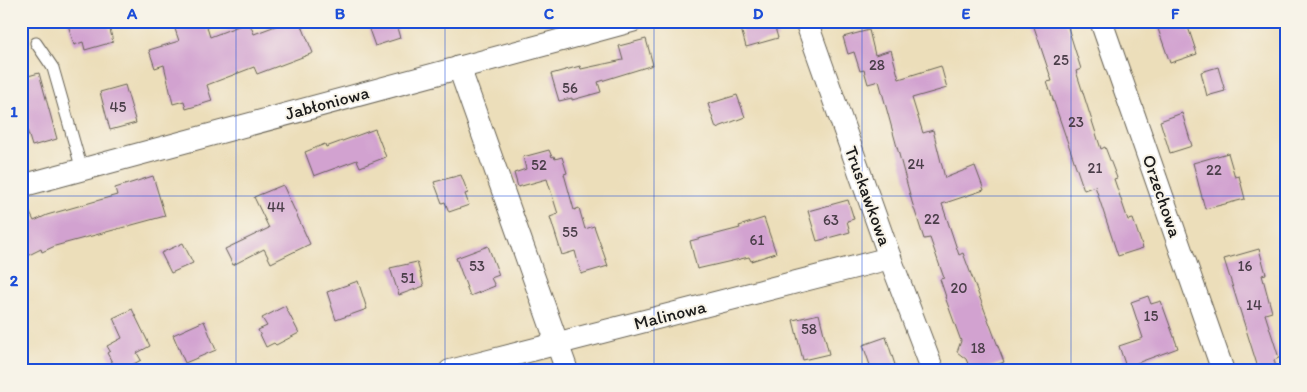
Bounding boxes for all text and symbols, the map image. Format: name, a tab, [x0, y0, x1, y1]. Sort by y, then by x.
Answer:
text: A	[126, 4, 138, 23]
text: B	[335, 4, 346, 23]
text: C	[544, 4, 555, 23]
text: D	[753, 4, 764, 23]
text: E	[962, 4, 971, 23]
text: F	[1171, 4, 1180, 23]
house number: 25	[1053, 51, 1069, 69]
house number: 28	[869, 56, 885, 74]
house number: 56	[562, 79, 578, 97]
street label: Jabłoniowa	[283, 81, 371, 125]
house number: 45	[110, 98, 127, 116]
text: 1	[10, 102, 18, 121]
house number: 23	[1068, 113, 1084, 131]
street label: Truskawkowa	[840, 143, 896, 249]
street label: Orzechowa	[1138, 152, 1187, 241]
house number: 24	[908, 155, 924, 173]
house number: 52	[531, 156, 547, 174]
house number: 21	[1088, 159, 1102, 177]
house number: 22	[1206, 161, 1222, 179]
house number: 44	[267, 198, 285, 216]
house number: 22	[924, 210, 940, 228]
house number: 63	[823, 211, 839, 229]
house number: 55	[562, 223, 578, 241]
house number: 61	[750, 231, 764, 249]
house number: 53	[469, 257, 485, 275]
house number: 16	[1238, 257, 1253, 275]
house number: 51	[401, 269, 415, 287]
text: 2	[10, 271, 19, 290]
house number: 20	[950, 279, 968, 297]
street label: Malinowa	[632, 295, 709, 335]
house number: 14	[1246, 296, 1262, 314]
house number: 15	[1144, 307, 1159, 325]
house number: 58	[801, 320, 817, 338]
house number: 18	[970, 339, 986, 357]

